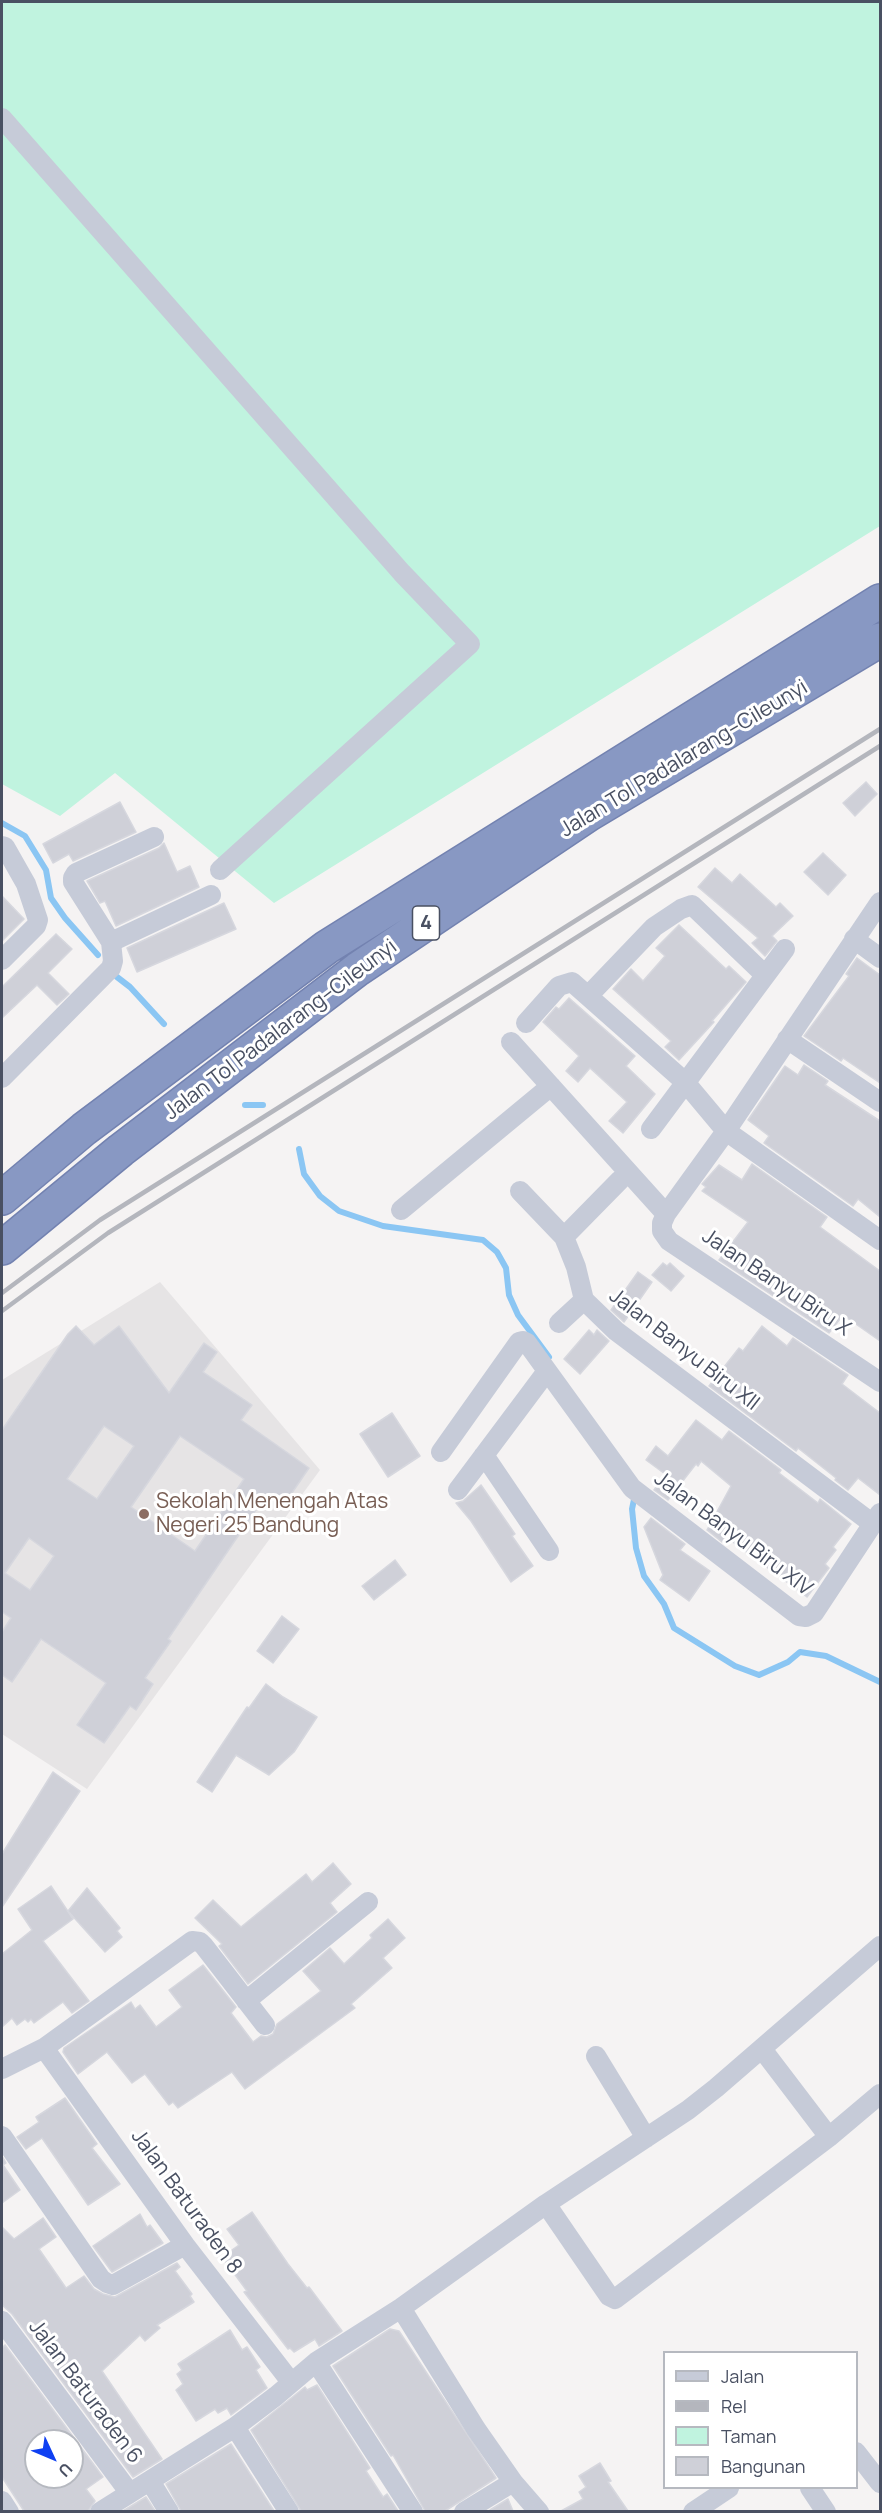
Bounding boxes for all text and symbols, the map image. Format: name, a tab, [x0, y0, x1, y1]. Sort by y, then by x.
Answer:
street label: Jalan Tol Padalarang–Cileunyi	[556, 675, 812, 843]
road number: 4	[412, 906, 440, 940]
street label: Jalan Tol Padalarang–Cileunyi	[160, 934, 402, 1126]
street label: Jalan Banyu Biru X	[697, 1224, 855, 1342]
street label: Jalan Banyu Biru XII	[604, 1284, 764, 1416]
street label: Jalan Banyu Biru XIV	[649, 1466, 817, 1602]
place label: Sekolah Menengah Atas Negeri 25 Bandung	[156, 1489, 388, 1539]
marker: Sekolah Menengah Atas Negeri 25 Bandung	[137, 1507, 151, 1521]
street label: Jalan Baturaden 8	[125, 2125, 247, 2279]
street label: Jalan Baturaden 6	[23, 2315, 147, 2469]
legend	[663, 2351, 858, 2489]
text: Jalan	[721, 2364, 764, 2388]
text: Rel	[721, 2394, 747, 2418]
text: Taman	[721, 2424, 776, 2448]
north arrow	[24, 2429, 84, 2489]
text: Bangunan	[721, 2454, 805, 2478]
text: U	[54, 2458, 77, 2482]

